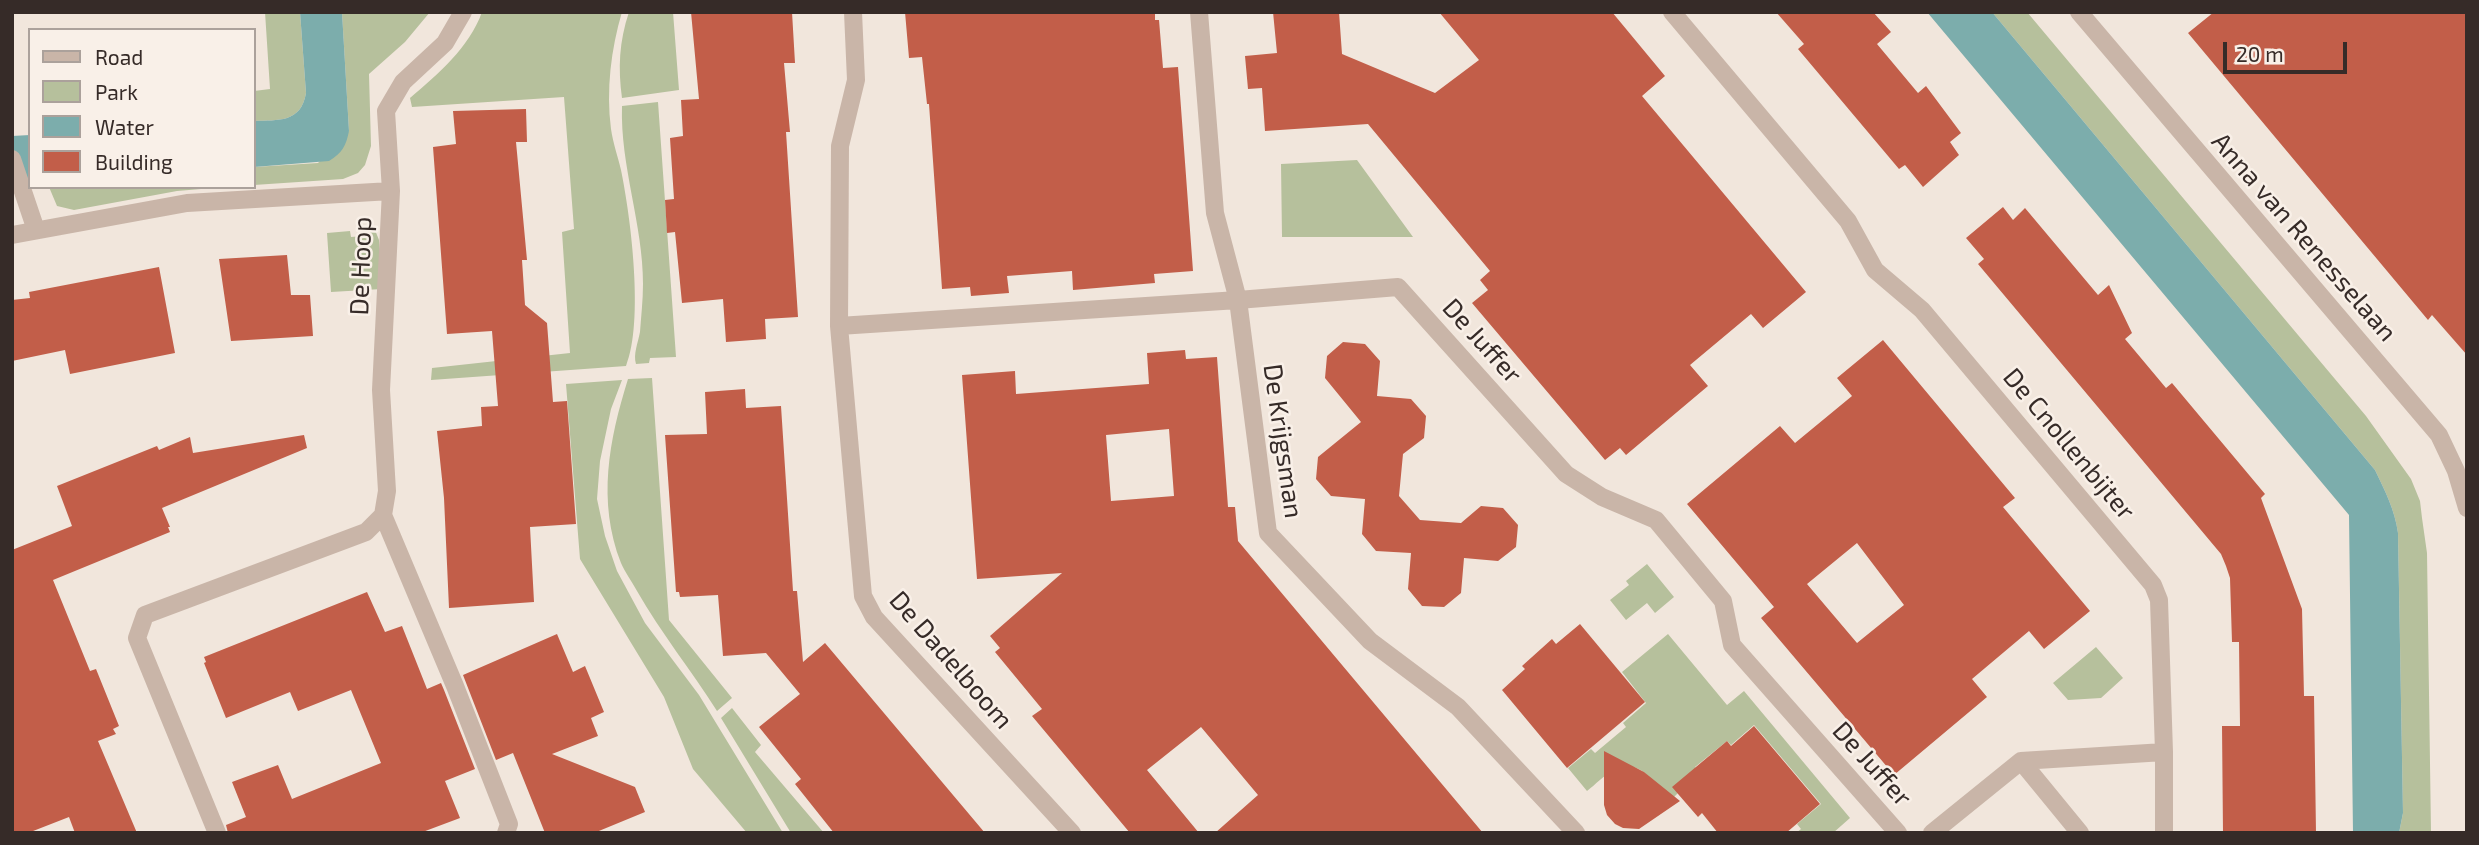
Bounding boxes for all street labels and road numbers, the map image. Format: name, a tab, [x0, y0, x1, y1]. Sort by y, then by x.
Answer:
street label: Anna van Renesselaan	[2205, 126, 2403, 348]
street label: De Hoop	[344, 216, 378, 316]
street label: De Juffer	[1436, 292, 1528, 390]
street label: De Krijgsman	[1257, 362, 1309, 520]
street label: De Cnollenbijter	[1997, 362, 2141, 526]
street label: De Dadelboom	[883, 585, 1019, 735]
street label: De Juffer	[1826, 715, 1918, 813]

